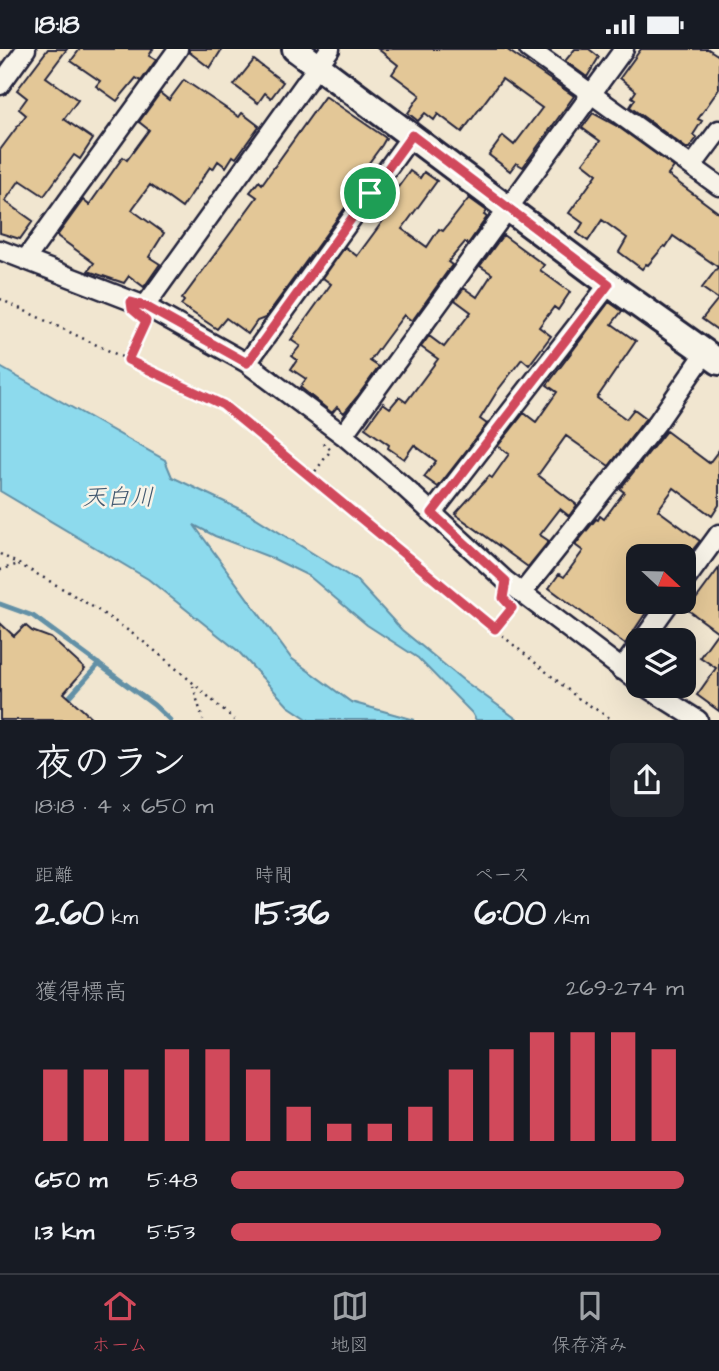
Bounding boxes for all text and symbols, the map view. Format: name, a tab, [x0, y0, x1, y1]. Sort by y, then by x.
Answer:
text: 18:18	[35, 7, 80, 43]
pin	[340, 163, 400, 223]
icon: arrive	[351, 174, 389, 212]
water label: 天白川	[82, 481, 154, 515]
north arrow	[626, 544, 696, 614]
map controls	[626, 544, 696, 698]
button: layers	[626, 628, 696, 698]
text: 夜のラン	[35, 738, 187, 790]
button: share	[610, 743, 684, 817]
text: 18:18 · 4 × 650 m	[35, 790, 213, 822]
text: 距離	[35, 862, 73, 889]
text: 時間	[255, 862, 293, 889]
text: ペース	[474, 862, 530, 889]
text: 2.60	[35, 889, 104, 938]
text: 15:36	[255, 889, 330, 938]
text: 6:00	[474, 889, 546, 938]
text: km	[104, 905, 138, 932]
text: /km	[546, 905, 589, 932]
text: 269–274 m	[566, 972, 684, 1004]
text: 獲得標高	[35, 976, 127, 1008]
text: 650 m	[35, 1164, 107, 1196]
text: 5:48	[147, 1164, 198, 1196]
text: 1.3 km	[35, 1216, 94, 1248]
text: 5:53	[147, 1216, 195, 1248]
tab: ホーム	[91, 1287, 148, 1359]
tab: 地図	[331, 1287, 369, 1359]
tab: 保存済み	[552, 1287, 628, 1359]

